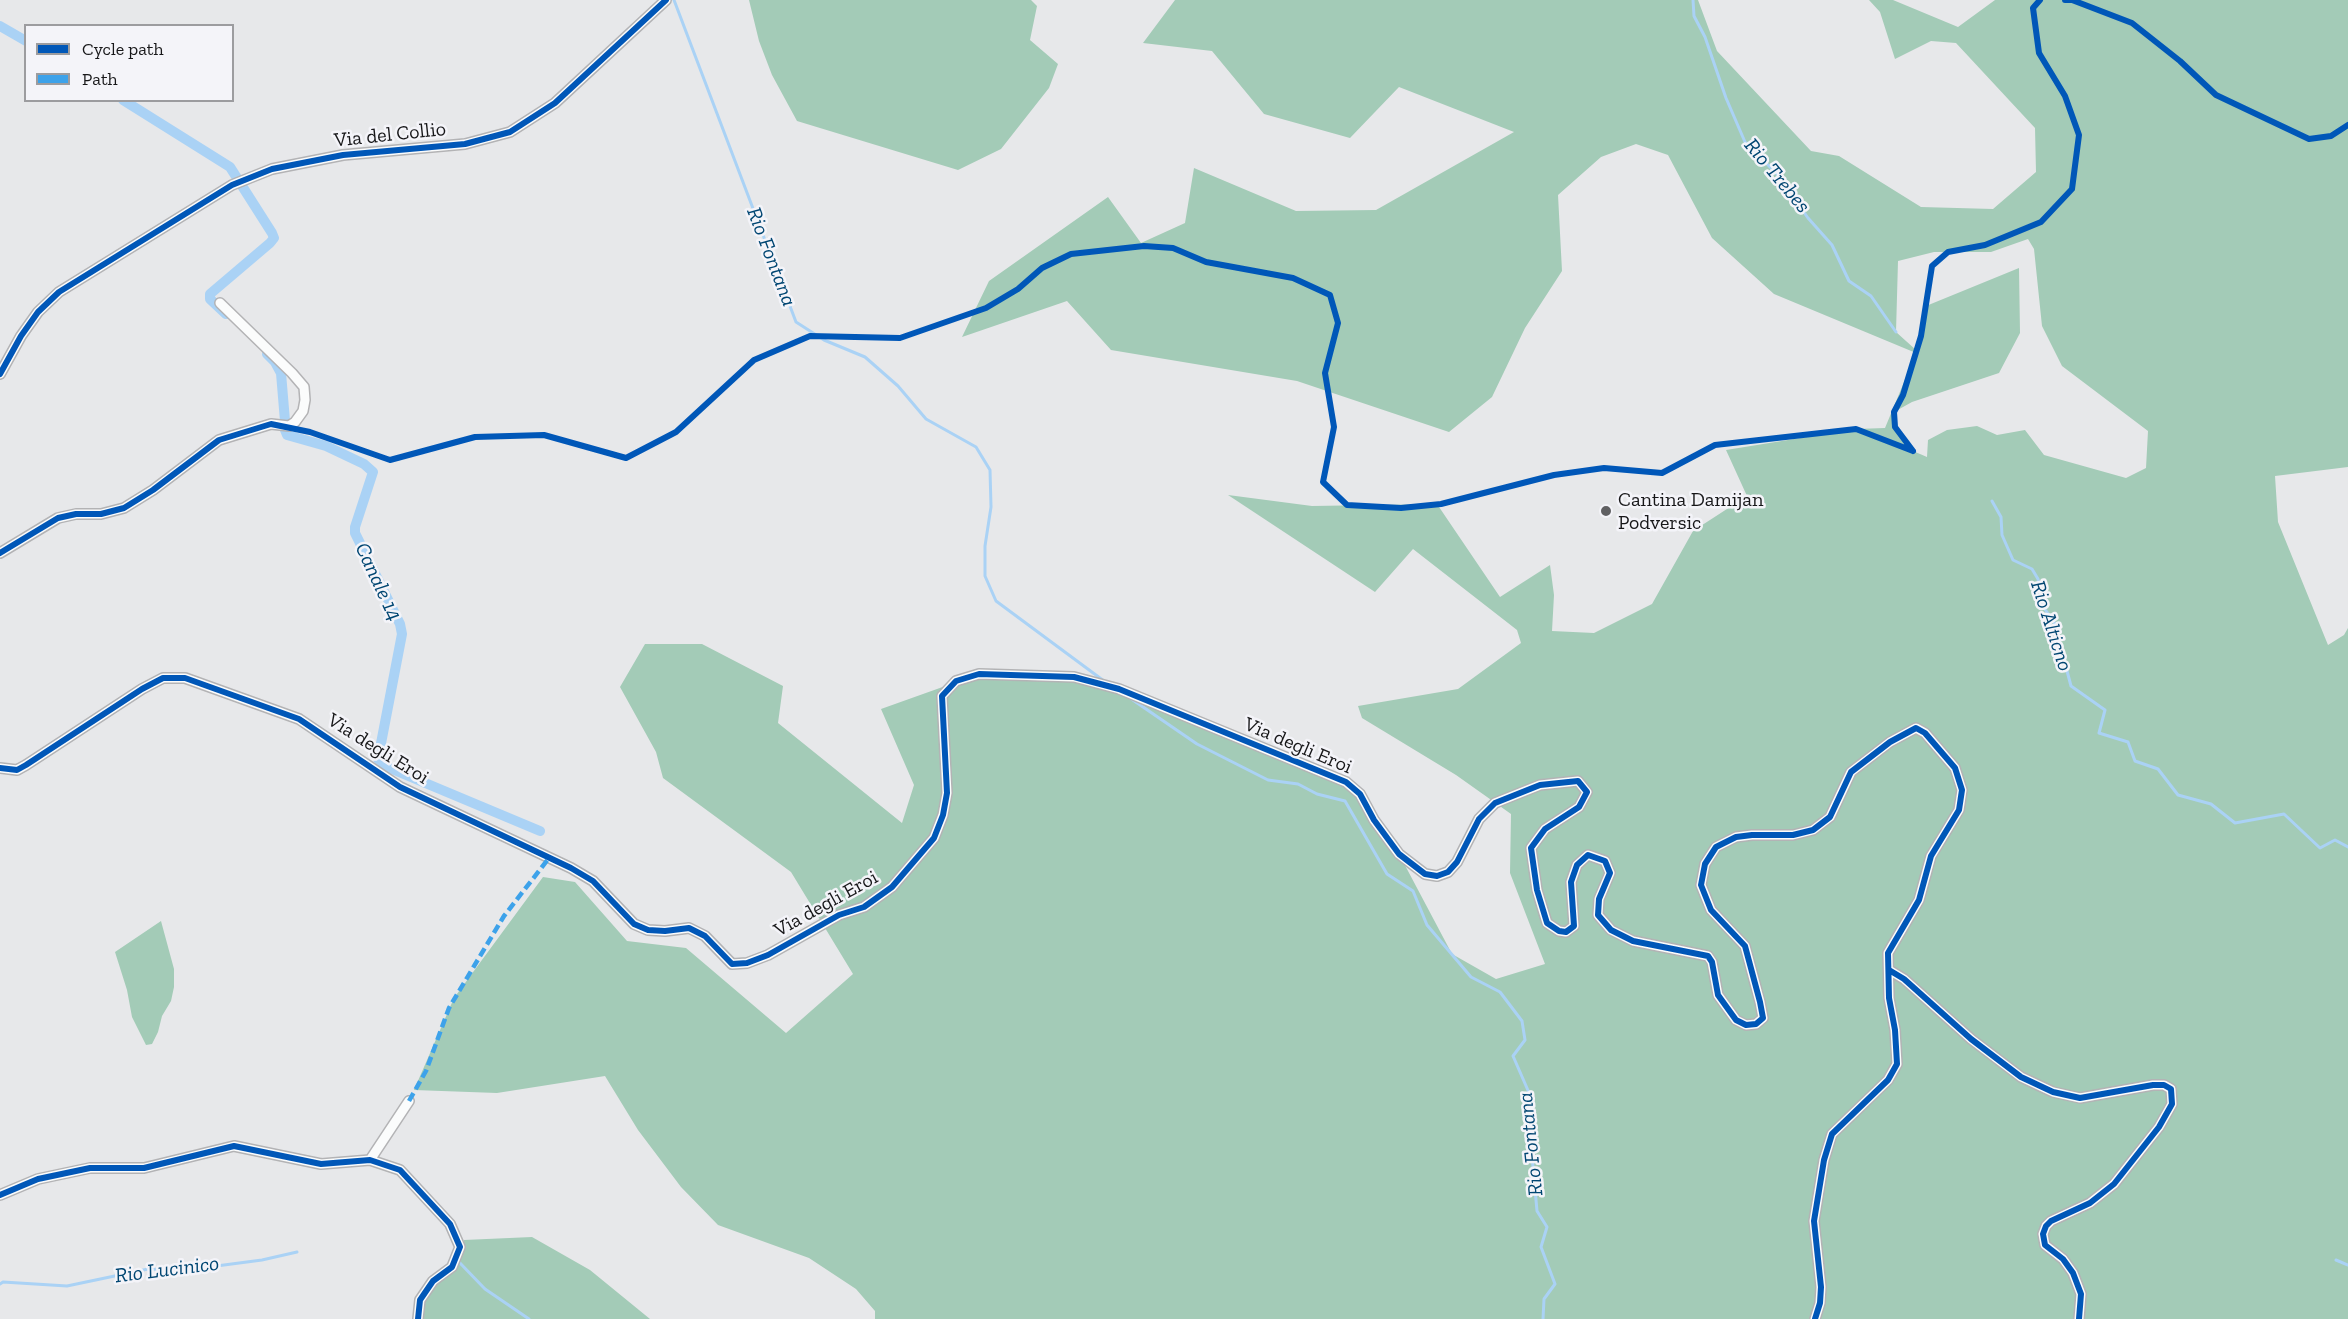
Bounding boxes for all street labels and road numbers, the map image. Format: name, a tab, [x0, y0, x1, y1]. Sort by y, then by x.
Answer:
street label: Via del Collio	[333, 117, 447, 153]
street label: Via degli Eroi	[323, 708, 433, 790]
street label: Via degli Eroi	[1240, 712, 1356, 780]
street label: Via degli Eroi	[770, 866, 882, 942]

